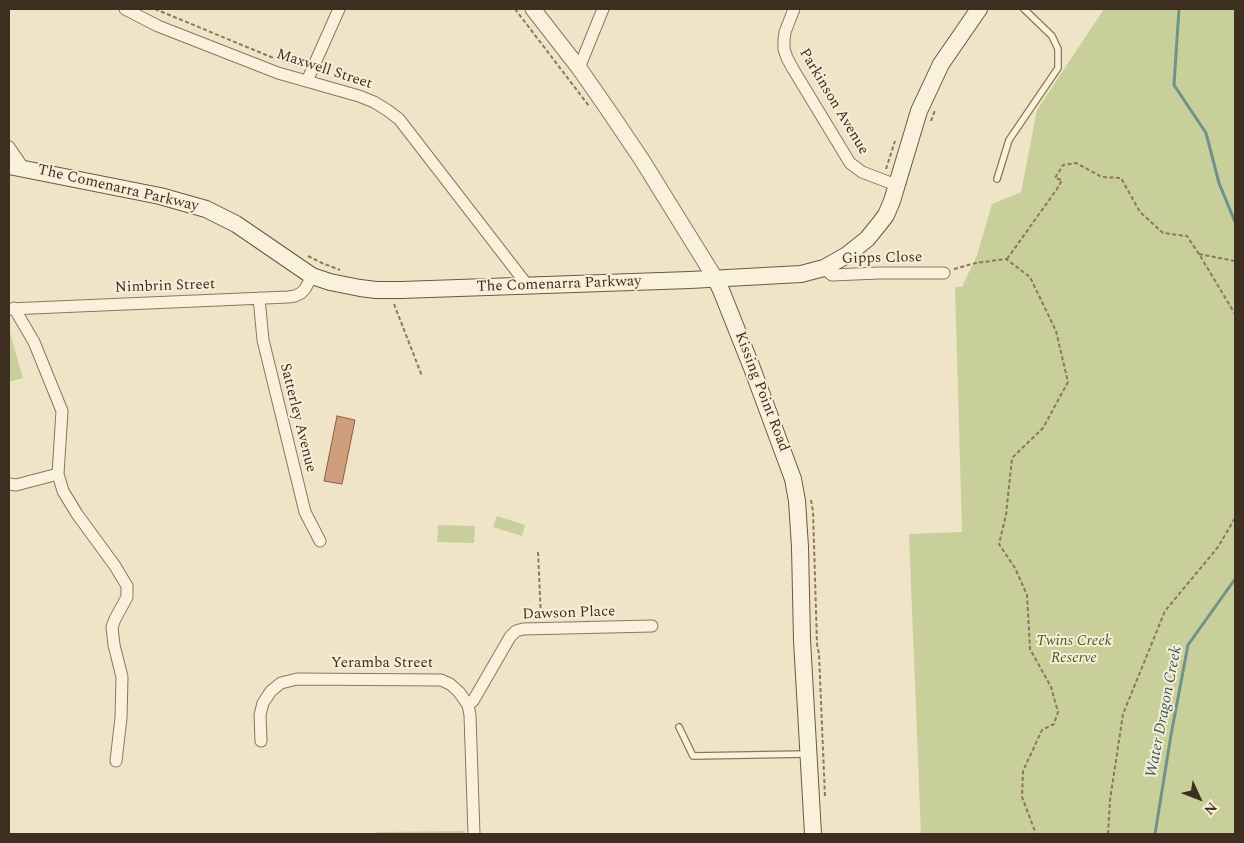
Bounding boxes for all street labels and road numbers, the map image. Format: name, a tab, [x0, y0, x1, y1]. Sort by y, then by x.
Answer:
street label: Maxwell Street	[274, 46, 374, 94]
street label: Parkinson Avenue	[794, 46, 872, 158]
street label: The Comenarra Parkway	[36, 162, 200, 216]
street label: Gipps Close	[842, 249, 922, 269]
street label: The Comenarra Parkway	[476, 273, 642, 297]
street label: Nimbrin Street	[115, 276, 215, 298]
street label: Kissing Point Road	[730, 329, 792, 455]
street label: Satterley Avenue	[275, 362, 319, 474]
street label: Dawson Place	[522, 603, 616, 625]
street label: Yeramba Street	[331, 655, 433, 673]

